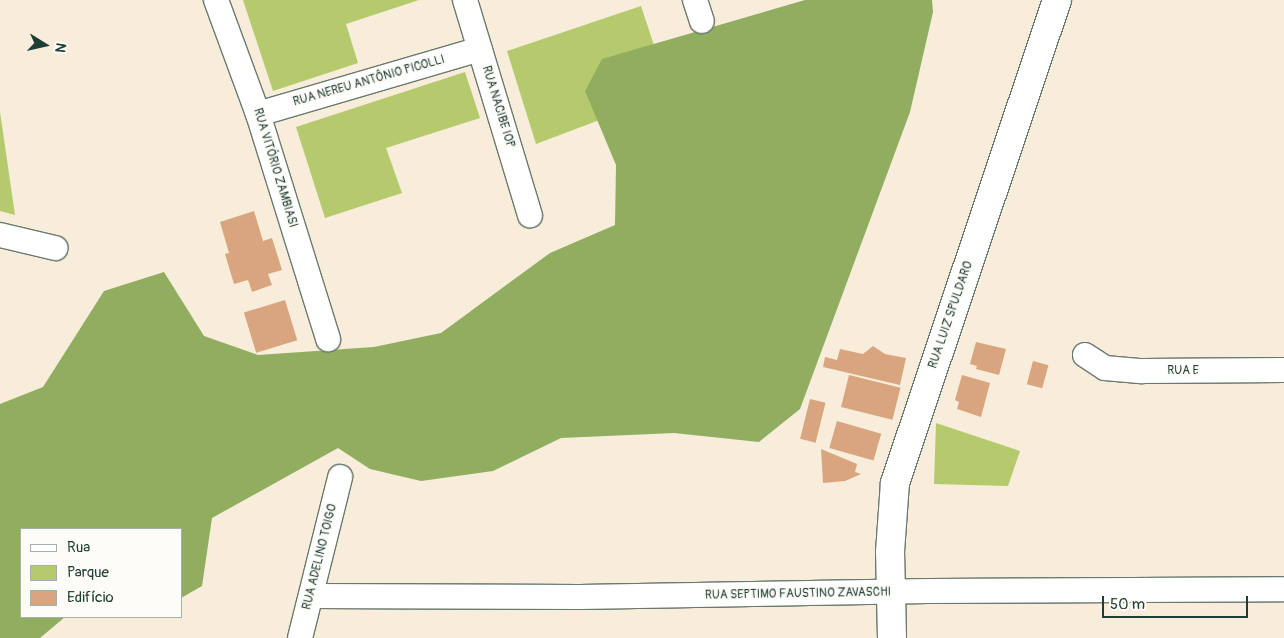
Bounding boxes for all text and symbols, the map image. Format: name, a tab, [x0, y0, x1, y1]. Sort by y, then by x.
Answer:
north arrow	[20, 20, 70, 70]
text: N	[51, 42, 69, 54]
street label: RUA NEREU ANTÔNIO PICOLLI	[291, 52, 447, 110]
street label: RUA NACIBE IOP	[479, 64, 517, 150]
street label: RUA VITÓRIO ZAMBIASI	[250, 107, 300, 229]
street label: RUA LUIZ SPULDARO	[926, 260, 976, 370]
street label: RUA E	[1167, 364, 1199, 378]
street label: RUA ADELINO TOIGO	[300, 503, 340, 611]
legend	[20, 528, 182, 618]
text: Rua	[67, 538, 90, 557]
text: Parque	[67, 563, 109, 582]
street label: RUA SEPTIMO FAUSTINO ZAVASCHI	[705, 585, 891, 603]
scale bar	[1104, 586, 1250, 618]
text: Edifício	[67, 588, 113, 607]
text: 50 m	[1110, 595, 1145, 614]

